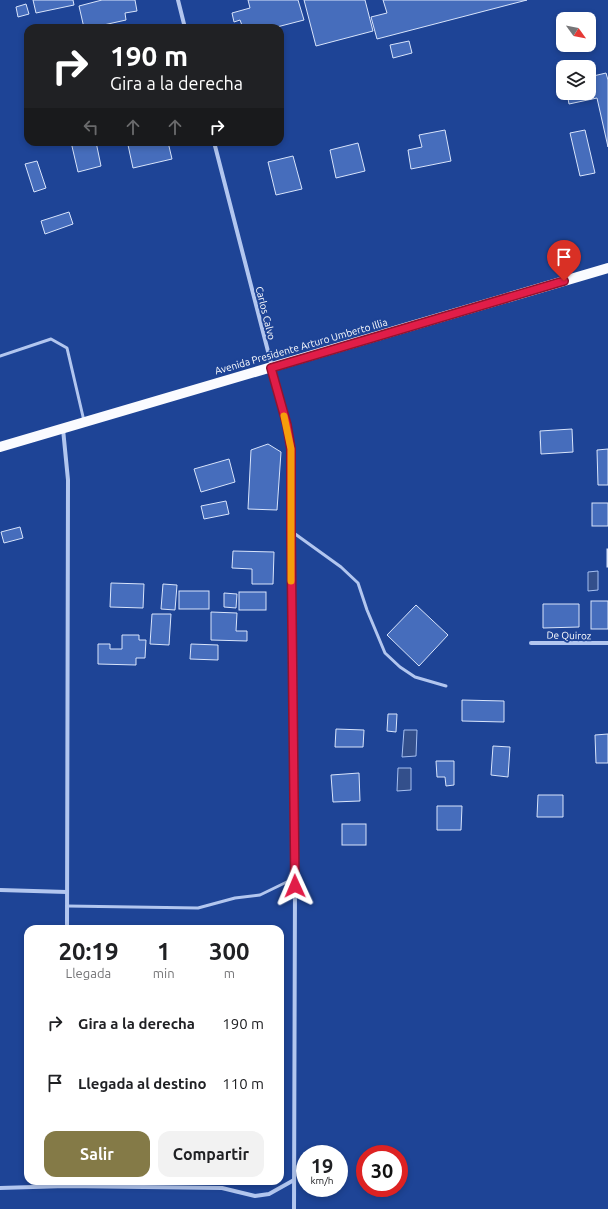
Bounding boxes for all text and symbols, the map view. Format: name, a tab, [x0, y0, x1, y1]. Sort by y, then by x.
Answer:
north arrow	[556, 12, 596, 52]
map controls	[556, 12, 596, 100]
icon: right	[44, 40, 96, 92]
text: 190 m	[110, 40, 188, 71]
button: layers	[556, 60, 596, 100]
text: Gira a la derecha	[110, 73, 243, 93]
icon: left	[80, 116, 102, 138]
icon: ahead	[122, 116, 144, 138]
icon: ahead	[164, 116, 186, 138]
icon: right	[206, 116, 228, 138]
pin	[547, 240, 581, 281]
icon: arrive	[553, 246, 575, 268]
street label: Carlos Calvo	[254, 285, 278, 341]
street label: Avenida Presidente Arturo Umberto Illia	[214, 317, 389, 376]
street label: De Quiroz	[546, 630, 592, 641]
position arrow	[274, 865, 316, 907]
text: 20:19	[58, 938, 118, 965]
text: 1	[157, 938, 170, 965]
text: 300	[209, 938, 250, 965]
text: Llegada	[66, 966, 111, 980]
text: min	[153, 966, 175, 980]
text: m	[224, 966, 235, 980]
icon: right	[44, 1012, 66, 1034]
text: Gira a la derecha	[78, 1015, 195, 1032]
text: 190 m	[222, 1015, 264, 1032]
icon: arrive	[44, 1072, 66, 1094]
text: Llegada al destino	[78, 1075, 207, 1092]
text: 110 m	[222, 1075, 264, 1092]
button: Salir	[44, 1131, 150, 1177]
button: Compartir	[158, 1131, 264, 1177]
speed limit sign: 30	[356, 1145, 408, 1197]
text: 19	[311, 1154, 333, 1177]
text: km/h	[310, 1175, 334, 1186]

